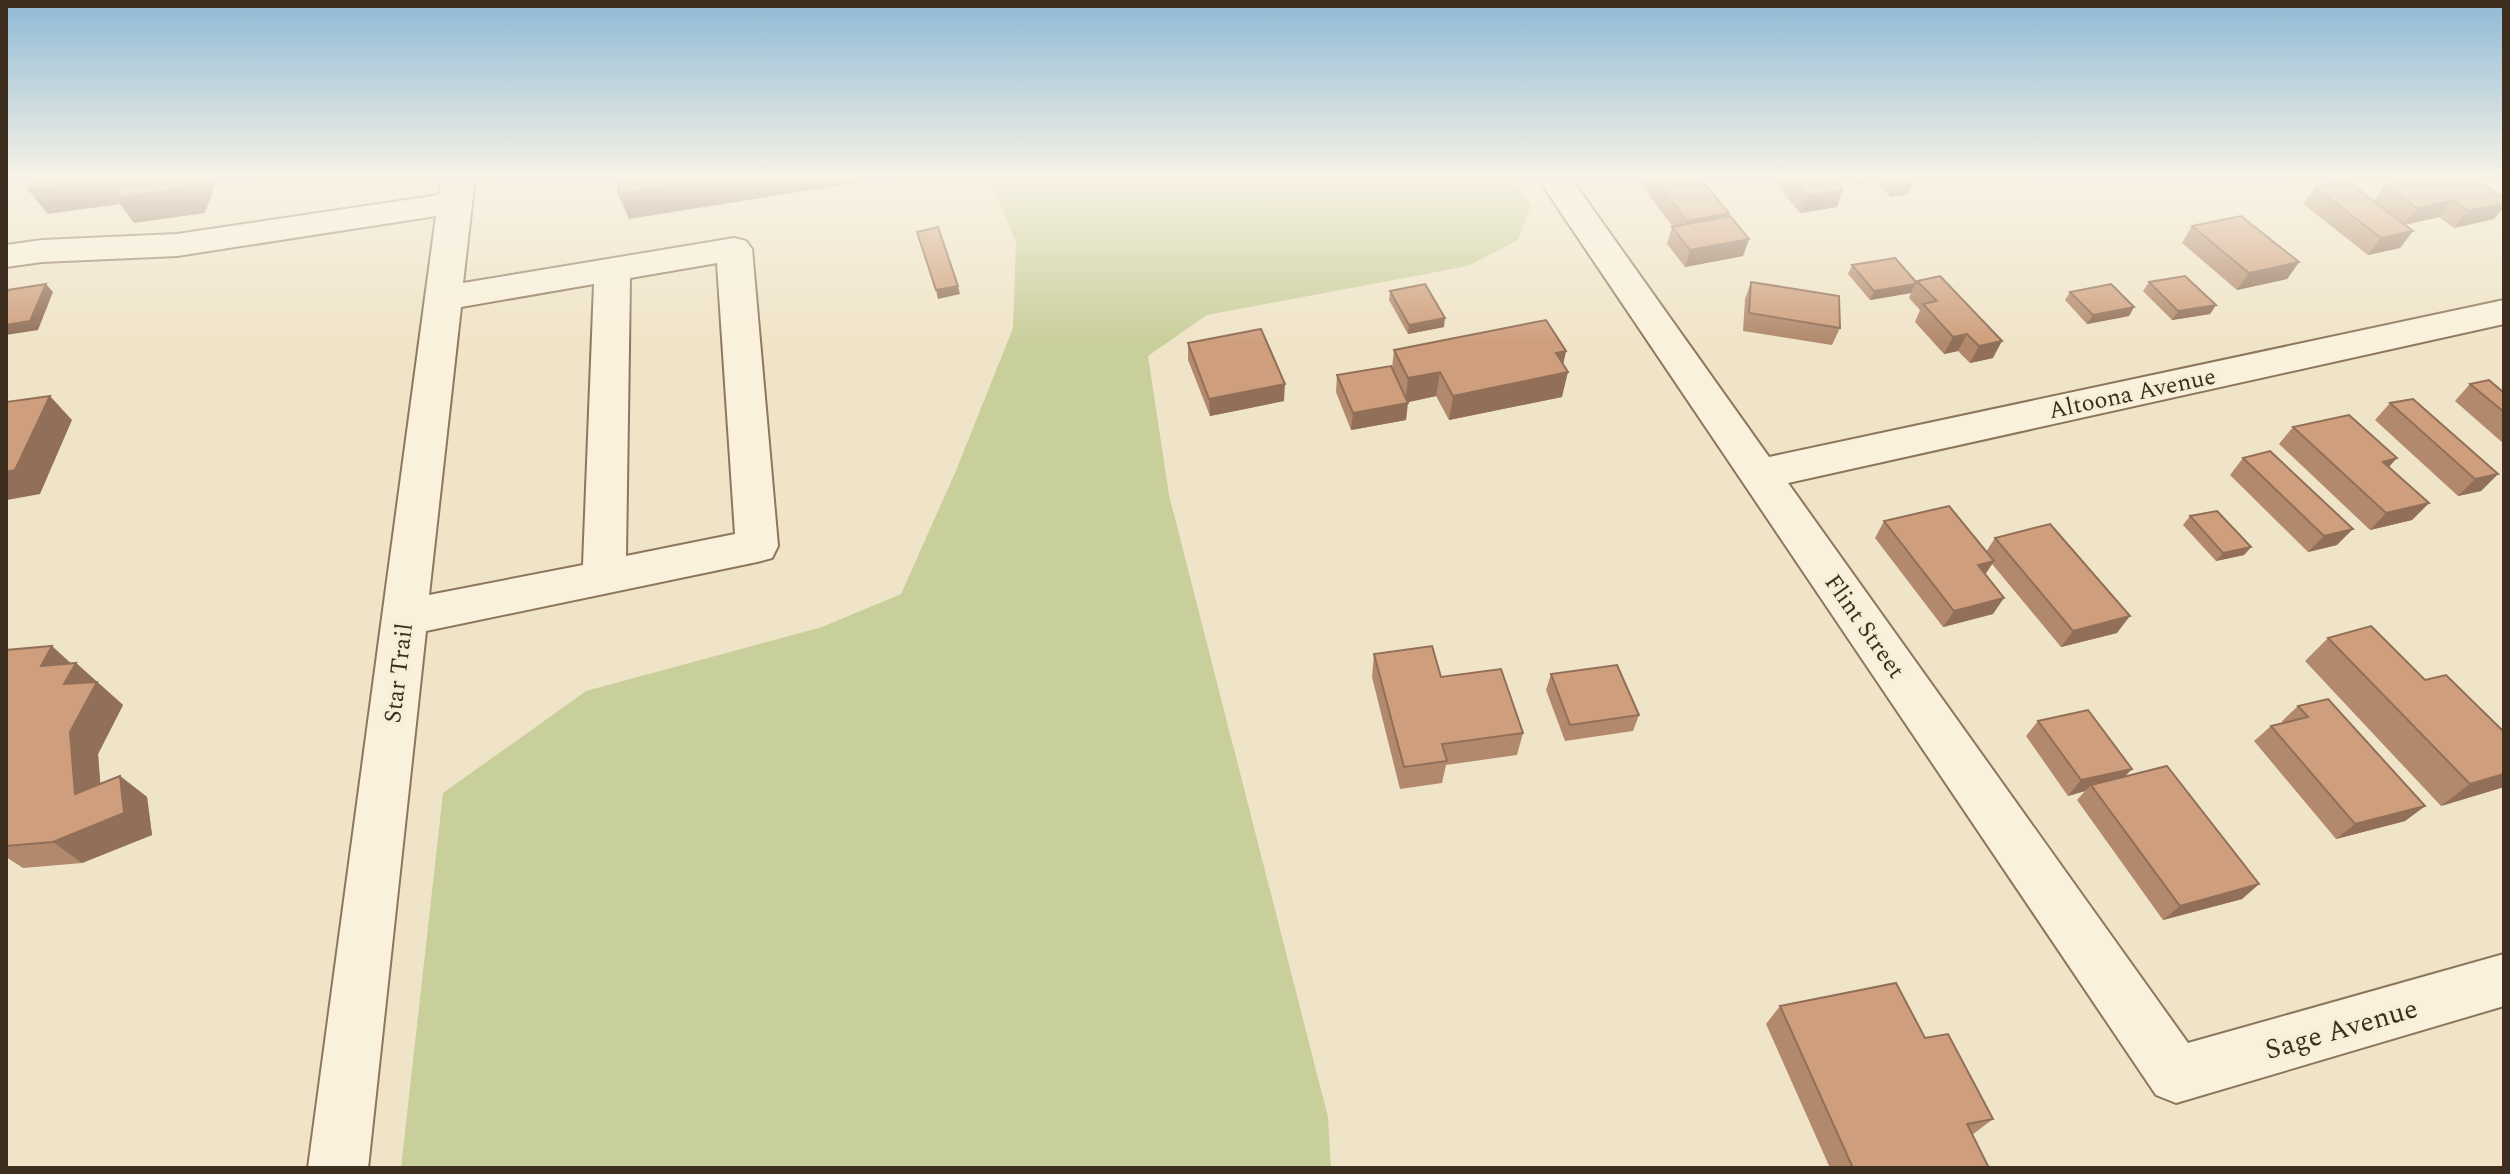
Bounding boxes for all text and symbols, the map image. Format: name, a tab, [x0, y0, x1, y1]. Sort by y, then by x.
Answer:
street label: Altoona Avenue	[2045, 359, 2219, 429]
street label: Flint Street	[1815, 567, 1913, 686]
street label: Star Trail	[375, 621, 423, 725]
street label: Sage Avenue	[2260, 987, 2423, 1072]

